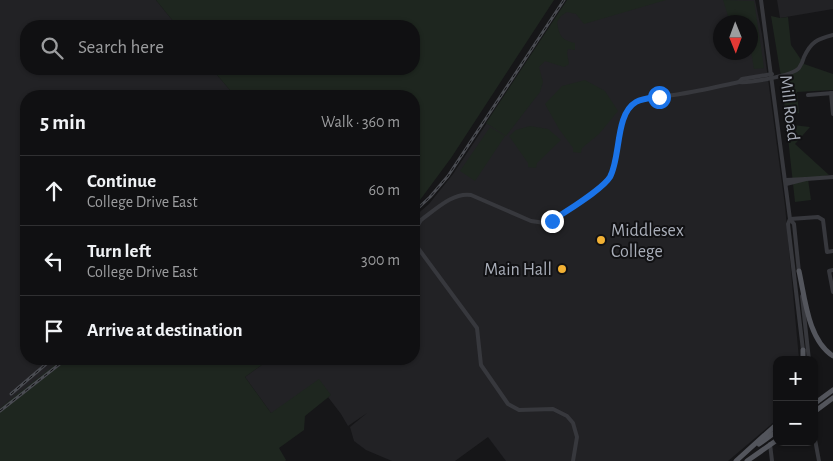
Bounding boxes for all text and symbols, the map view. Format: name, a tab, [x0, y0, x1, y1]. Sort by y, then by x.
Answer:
north arrow	[713, 15, 758, 60]
search box	[20, 20, 420, 75]
icon: search	[38, 34, 66, 62]
text: Search here	[78, 38, 164, 57]
street label: Mill Road	[776, 74, 802, 142]
route start	[648, 86, 671, 109]
text: 5 min	[40, 112, 86, 133]
text: Walk · 360 m	[321, 114, 400, 130]
text: Continue	[87, 172, 156, 191]
icon: ahead	[40, 177, 68, 205]
text: 60 m	[369, 182, 400, 198]
text: College Drive East	[87, 194, 198, 210]
route end	[541, 210, 564, 233]
place label: Middlesex College	[611, 222, 684, 261]
marker: Middlesex College	[595, 234, 607, 246]
text: Turn left	[87, 242, 151, 261]
icon: left	[40, 247, 68, 275]
text: 300 m	[361, 252, 400, 268]
place label: Main Hall	[484, 261, 552, 279]
marker: Main Hall	[556, 263, 568, 275]
text: College Drive East	[87, 264, 198, 280]
icon: arrive	[40, 317, 68, 345]
text: Arrive at destination	[87, 321, 243, 340]
map controls	[773, 356, 818, 446]
button: +	[773, 356, 818, 401]
button: −	[773, 401, 818, 446]

